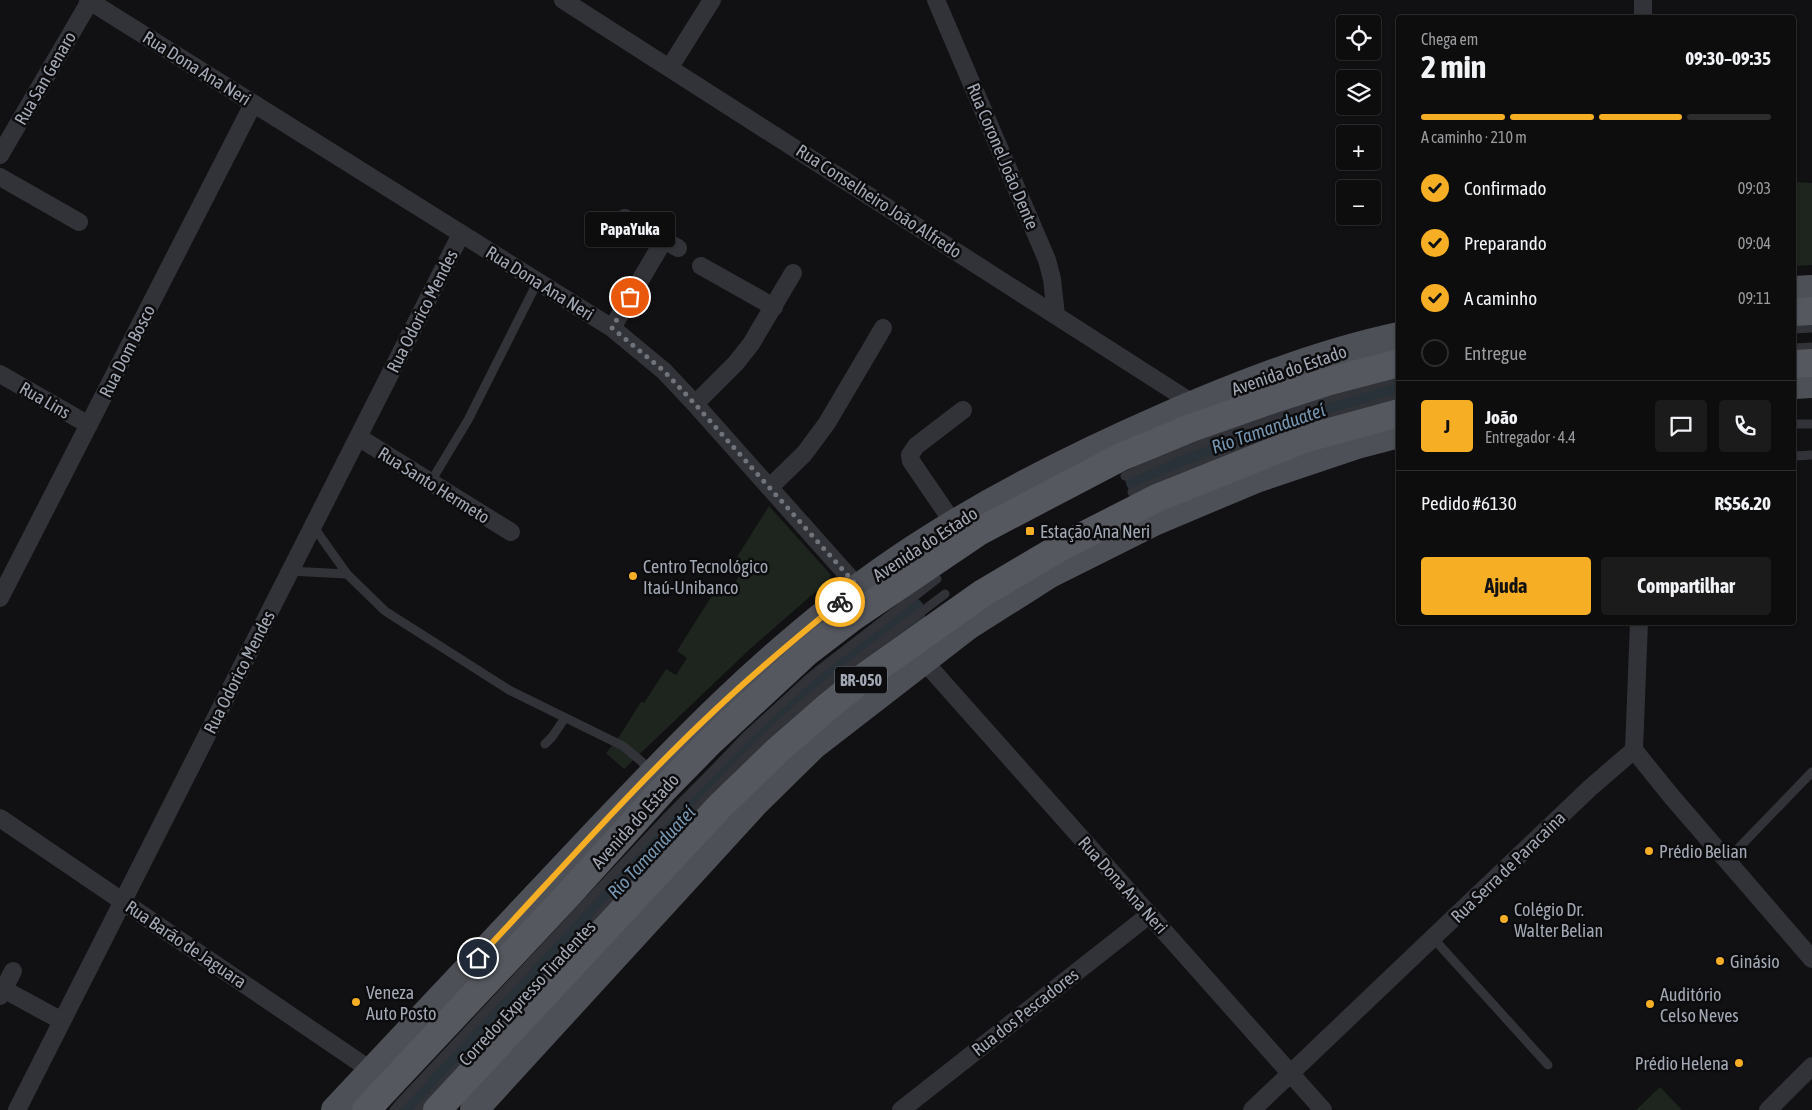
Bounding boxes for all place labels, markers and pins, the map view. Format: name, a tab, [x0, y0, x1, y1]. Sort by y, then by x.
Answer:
callout: PapaYuka	[585, 212, 675, 247]
pin	[609, 276, 651, 318]
place label: Estação Ana Neri	[1040, 521, 1150, 542]
marker: Estação Ana Neri	[1024, 525, 1036, 537]
place label: Centro Tecnológico Itaú-Unibanco	[643, 556, 768, 598]
marker: Centro Tecnológico Itaú-Unibanco	[627, 570, 639, 582]
place label: Prédio Belian	[1659, 841, 1748, 862]
marker: Prédio Belian	[1643, 845, 1655, 857]
place label: Colégio Dr. Walter Belian	[1514, 899, 1603, 941]
marker: Colégio Dr. Walter Belian	[1498, 913, 1510, 925]
pin	[457, 937, 499, 979]
place label: Ginásio	[1730, 951, 1780, 972]
marker: Ginásio	[1714, 955, 1726, 967]
place label: Veneza Auto Posto	[366, 982, 436, 1024]
place label: Auditório Celso Neves	[1660, 984, 1739, 1026]
marker: Veneza Auto Posto	[350, 996, 362, 1008]
marker: Auditório Celso Neves	[1644, 998, 1656, 1010]
place label: Prédio Helena	[1635, 1053, 1729, 1074]
marker: Prédio Helena	[1733, 1057, 1745, 1069]

